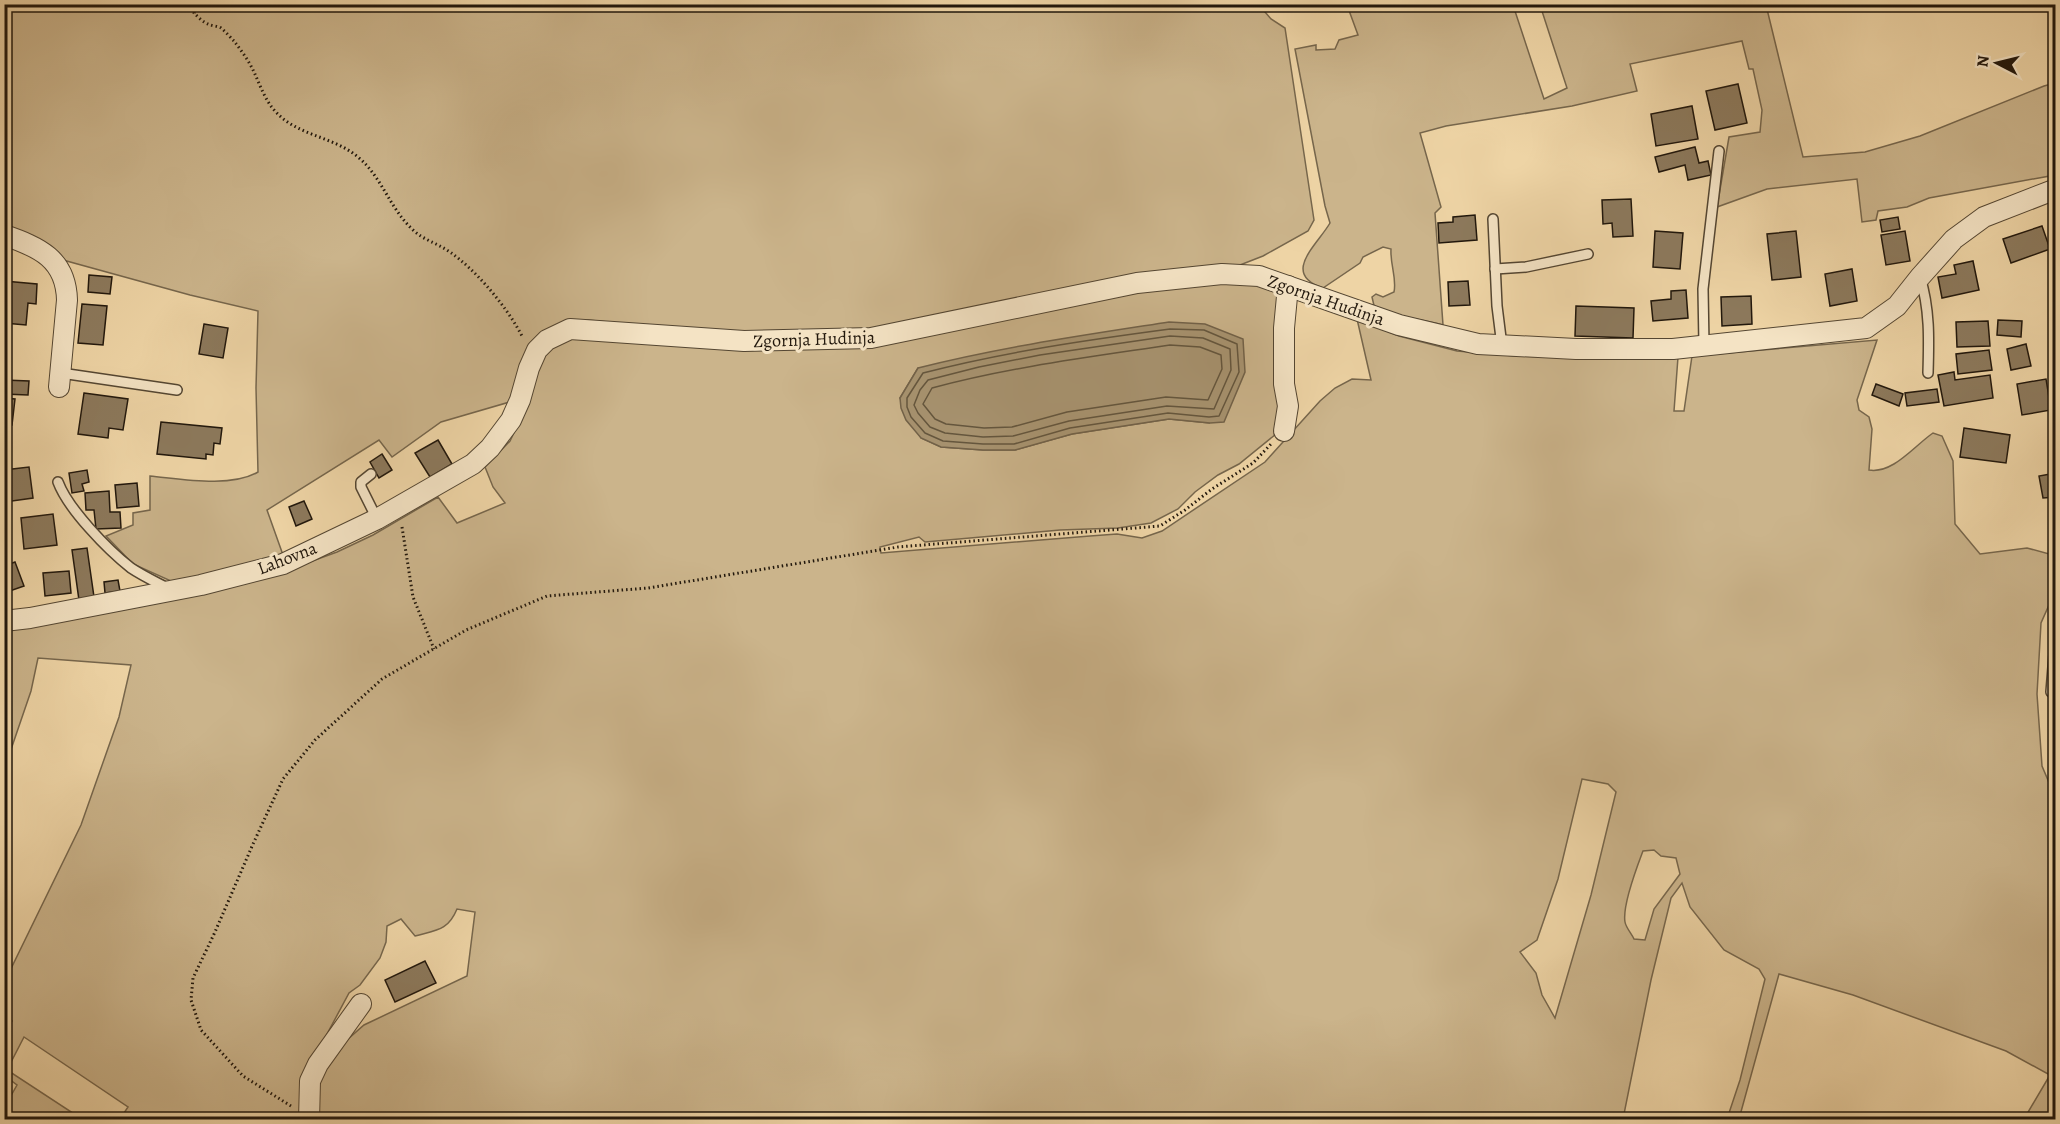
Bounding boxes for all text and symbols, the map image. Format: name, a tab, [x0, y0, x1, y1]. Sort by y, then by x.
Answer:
north arrow	[1967, 33, 2027, 93]
text: N	[1971, 54, 1995, 68]
street label: Zgornja Hudinja	[1264, 269, 1388, 331]
street label: Zgornja Hudinja	[753, 325, 876, 353]
street label: Lahovna	[254, 535, 321, 580]

